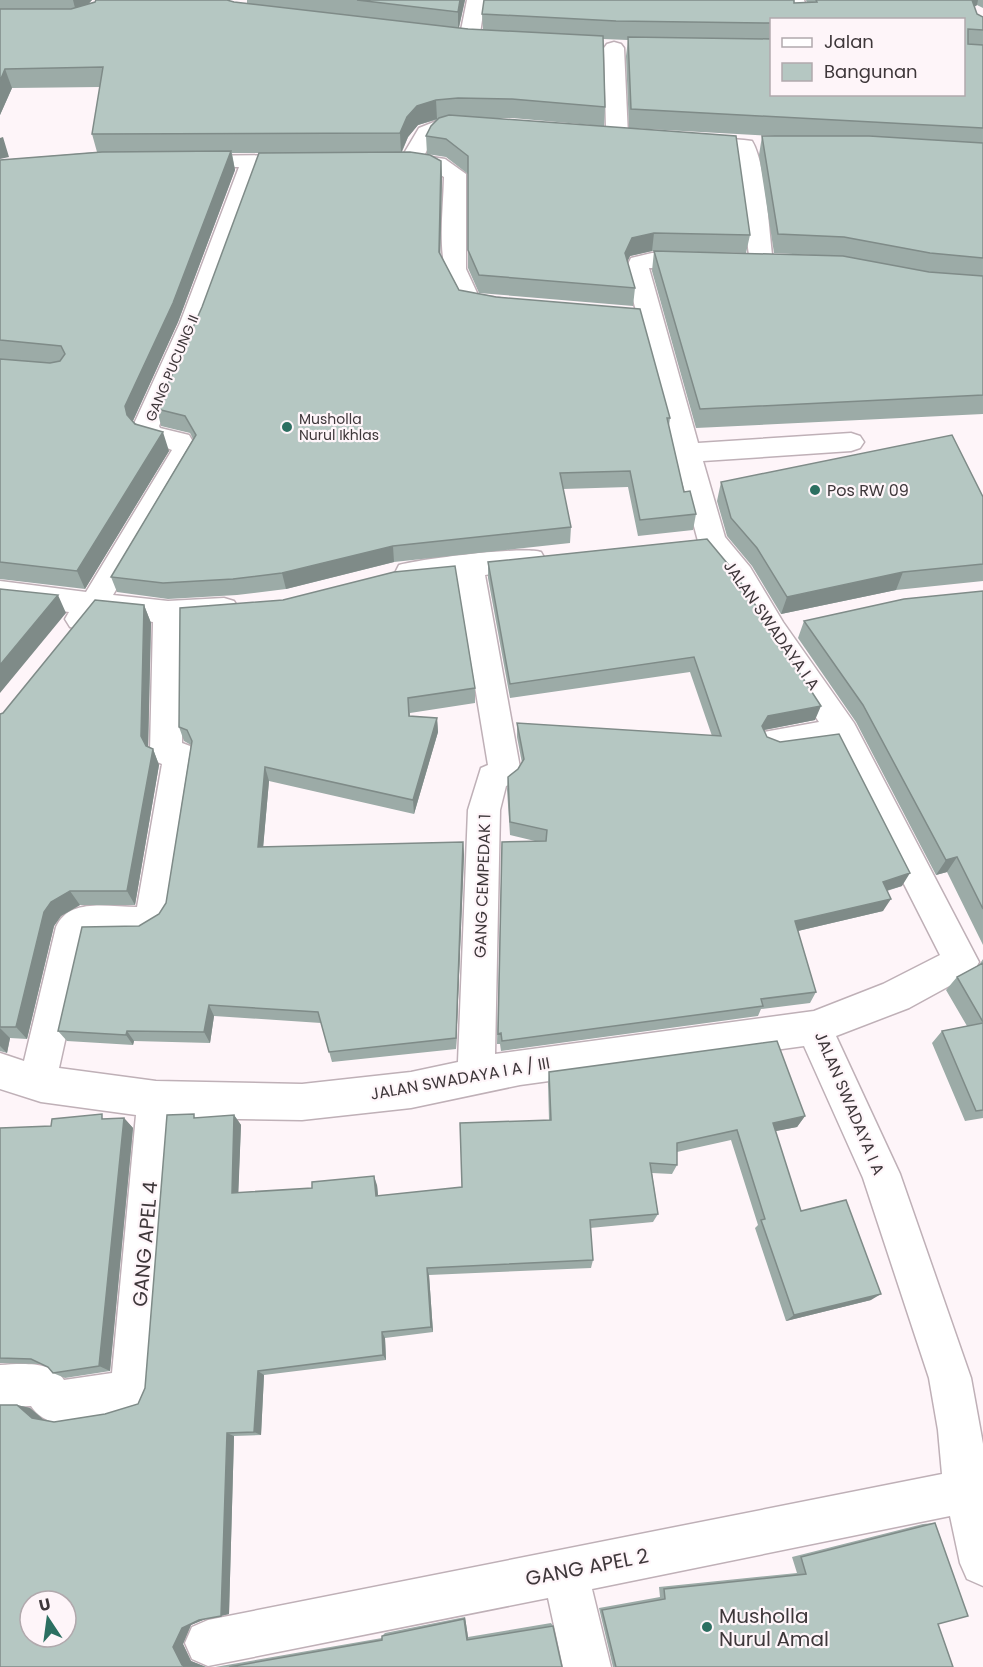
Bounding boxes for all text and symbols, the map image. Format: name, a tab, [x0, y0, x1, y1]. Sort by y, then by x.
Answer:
legend	[770, 18, 965, 96]
text: Jalan	[824, 29, 874, 54]
text: Bangunan	[824, 59, 918, 84]
street label: GANG PUCUNG II	[141, 312, 203, 424]
place label: Musholla Nurul Ikhlas	[299, 409, 379, 445]
marker: Musholla Nurul Ikhlas	[280, 420, 294, 434]
place label: Pos RW 09	[827, 479, 909, 502]
marker: Pos RW 09	[808, 483, 822, 497]
street label: JALAN SWADAYA I A	[718, 556, 825, 695]
street label: GANG CEMPEDAK 1	[468, 814, 497, 958]
street label: JALAN SWADAYA I A	[809, 1028, 890, 1179]
street label: JALAN SWADAYA I A / III	[369, 1051, 552, 1106]
street label: GANG APEL 4	[126, 1180, 164, 1308]
street label: GANG APEL 2	[523, 1541, 651, 1593]
north arrow	[18, 1589, 78, 1649]
text: U	[37, 1592, 53, 1617]
place label: Musholla Nurul Amal	[719, 1602, 829, 1653]
marker: Musholla Nurul Amal	[700, 1620, 714, 1634]

